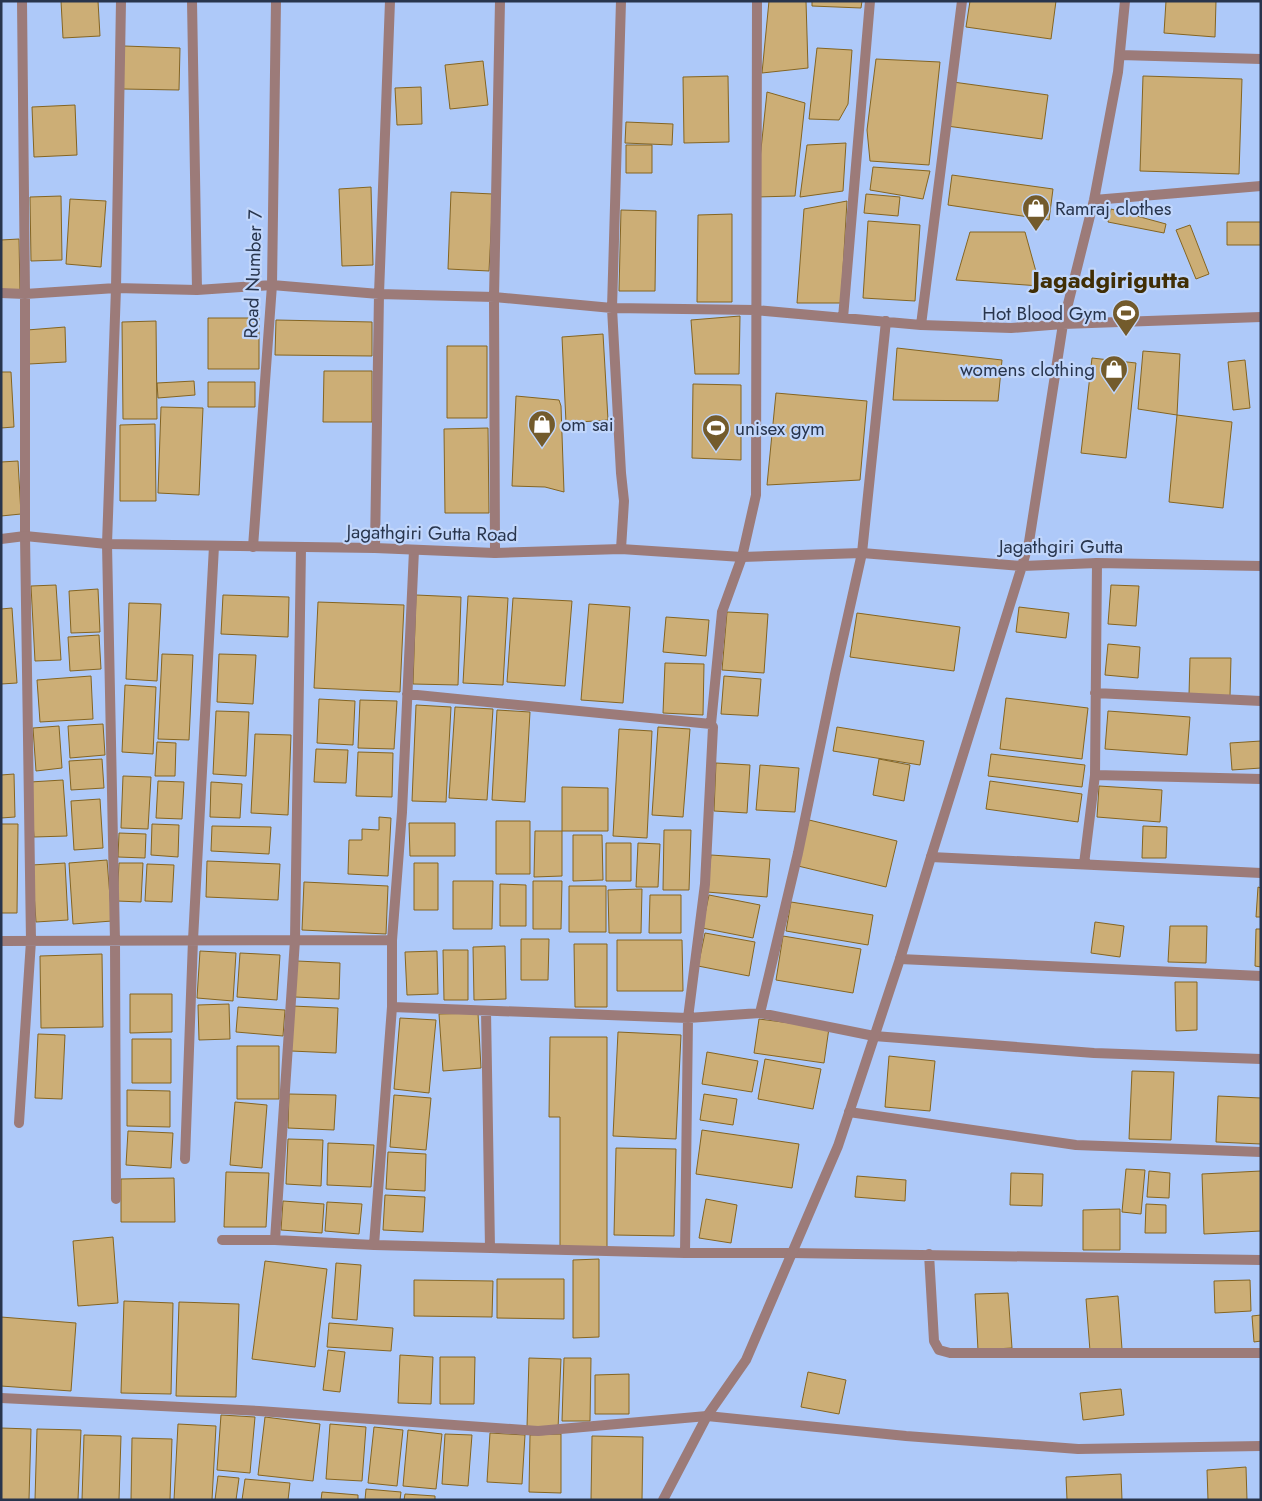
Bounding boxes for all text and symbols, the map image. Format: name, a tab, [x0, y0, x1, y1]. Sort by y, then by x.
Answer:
shop icon: Ramraj clothes	[1021, 193, 1051, 232]
place label: Ramraj clothes	[1055, 195, 1172, 222]
street label: Road Number 7	[237, 209, 269, 339]
district label: Jagadgirigutta	[1028, 262, 1190, 297]
sports icon: Hot Blood Gym	[1111, 298, 1141, 337]
place label: Hot Blood Gym	[982, 300, 1107, 327]
shop icon: womens clothing	[1099, 354, 1129, 393]
place label: womens clothing	[960, 356, 1095, 383]
shop icon: om sai	[527, 409, 557, 448]
place label: om sai	[561, 411, 614, 438]
sports icon: unisex gym	[701, 413, 731, 452]
place label: unisex gym	[735, 415, 825, 442]
street label: Jagathgiri Gutta Road	[343, 518, 518, 548]
street label: Jagathgiri Gutta	[996, 533, 1123, 560]

